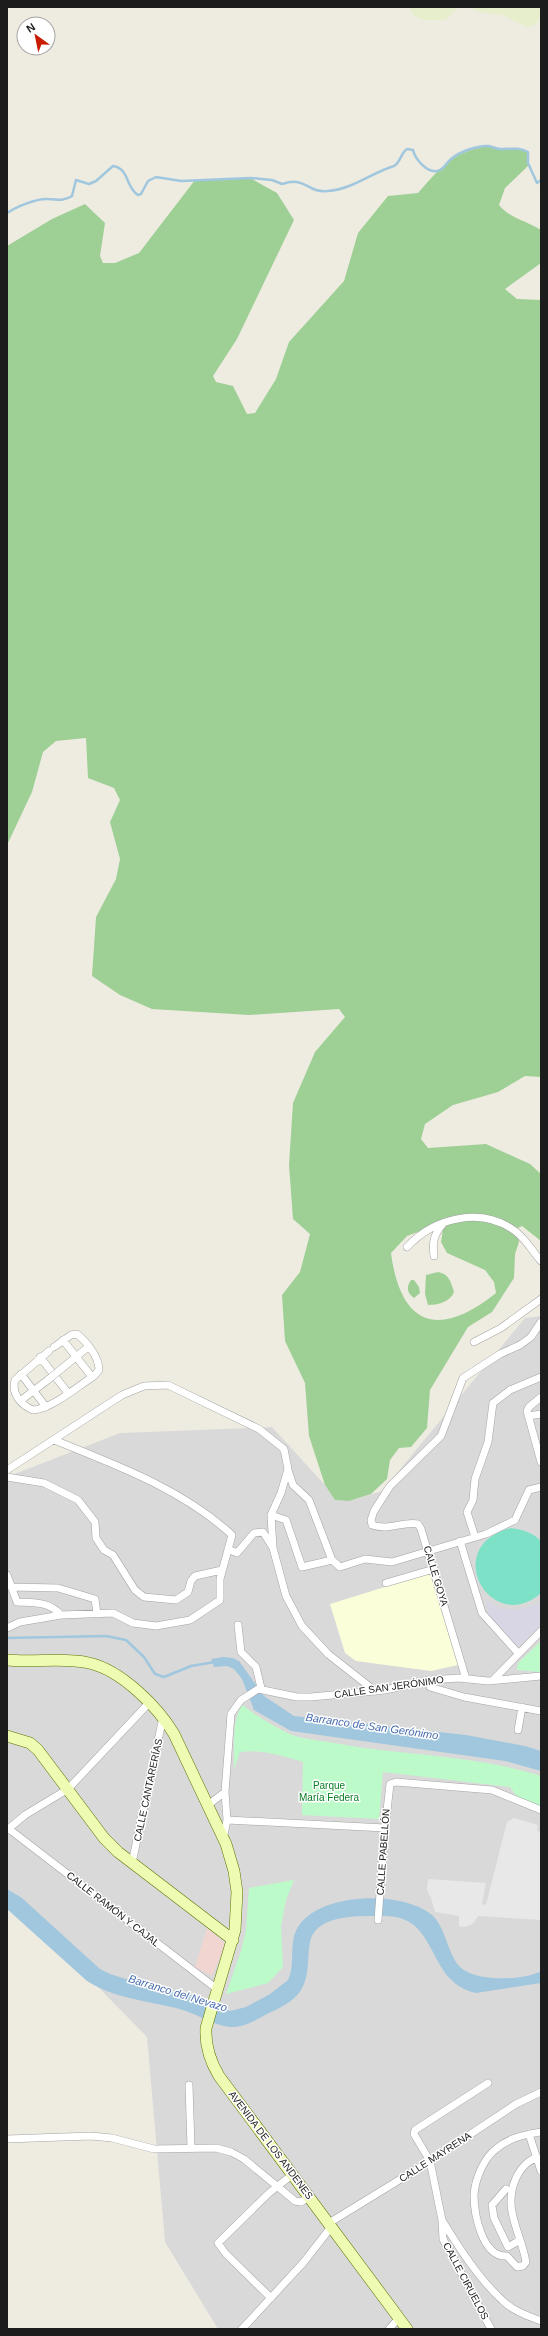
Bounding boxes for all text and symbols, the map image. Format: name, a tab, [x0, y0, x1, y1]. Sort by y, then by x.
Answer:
north arrow	[16, 16, 56, 56]
text: N	[24, 20, 37, 35]
street label: CALLE GOYA	[422, 1544, 451, 1608]
street label: CALLE SAN JERÓNIMO	[333, 1673, 445, 1700]
water label: Barranco de San Gerónimo	[305, 1711, 439, 1741]
street label: CALLE CANTARERÍAS	[131, 1737, 164, 1842]
park label: Parque María Federa	[299, 1780, 359, 1803]
street label: CALLE PABELLÓN	[373, 1808, 392, 1896]
street label: CALLE RAMÓN Y CAJAL	[64, 1869, 163, 1949]
water label: Barranco del Nevazo	[127, 1972, 229, 2014]
street label: AVENIDA DE LOS ANDENES	[227, 2089, 316, 2202]
street label: CALLE MAYRENA	[397, 2130, 473, 2184]
street label: CALLE CIRUELOS	[441, 2241, 491, 2322]

